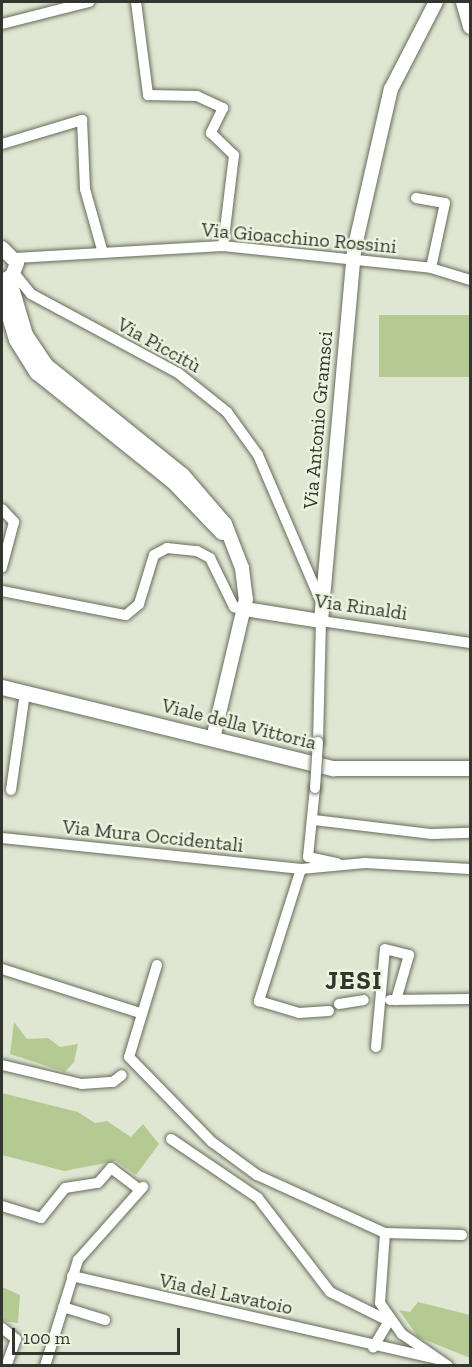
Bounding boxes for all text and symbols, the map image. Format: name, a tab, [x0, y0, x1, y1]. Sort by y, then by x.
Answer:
street label: Via Gioacchino Rossini	[200, 218, 398, 258]
street label: Via Piccitù	[113, 312, 205, 378]
street label: Via Antonio Gramsci	[298, 330, 338, 510]
street label: Via Rinaldi	[313, 589, 409, 625]
street label: Viale della Vittoria	[159, 693, 319, 755]
street label: Via Mura Occidentali	[61, 815, 245, 857]
district label: JESI	[325, 965, 383, 997]
street label: Via del Lavatoio	[157, 1268, 295, 1320]
scale bar	[15, 1316, 183, 1354]
text: 100 m	[23, 1327, 70, 1349]

